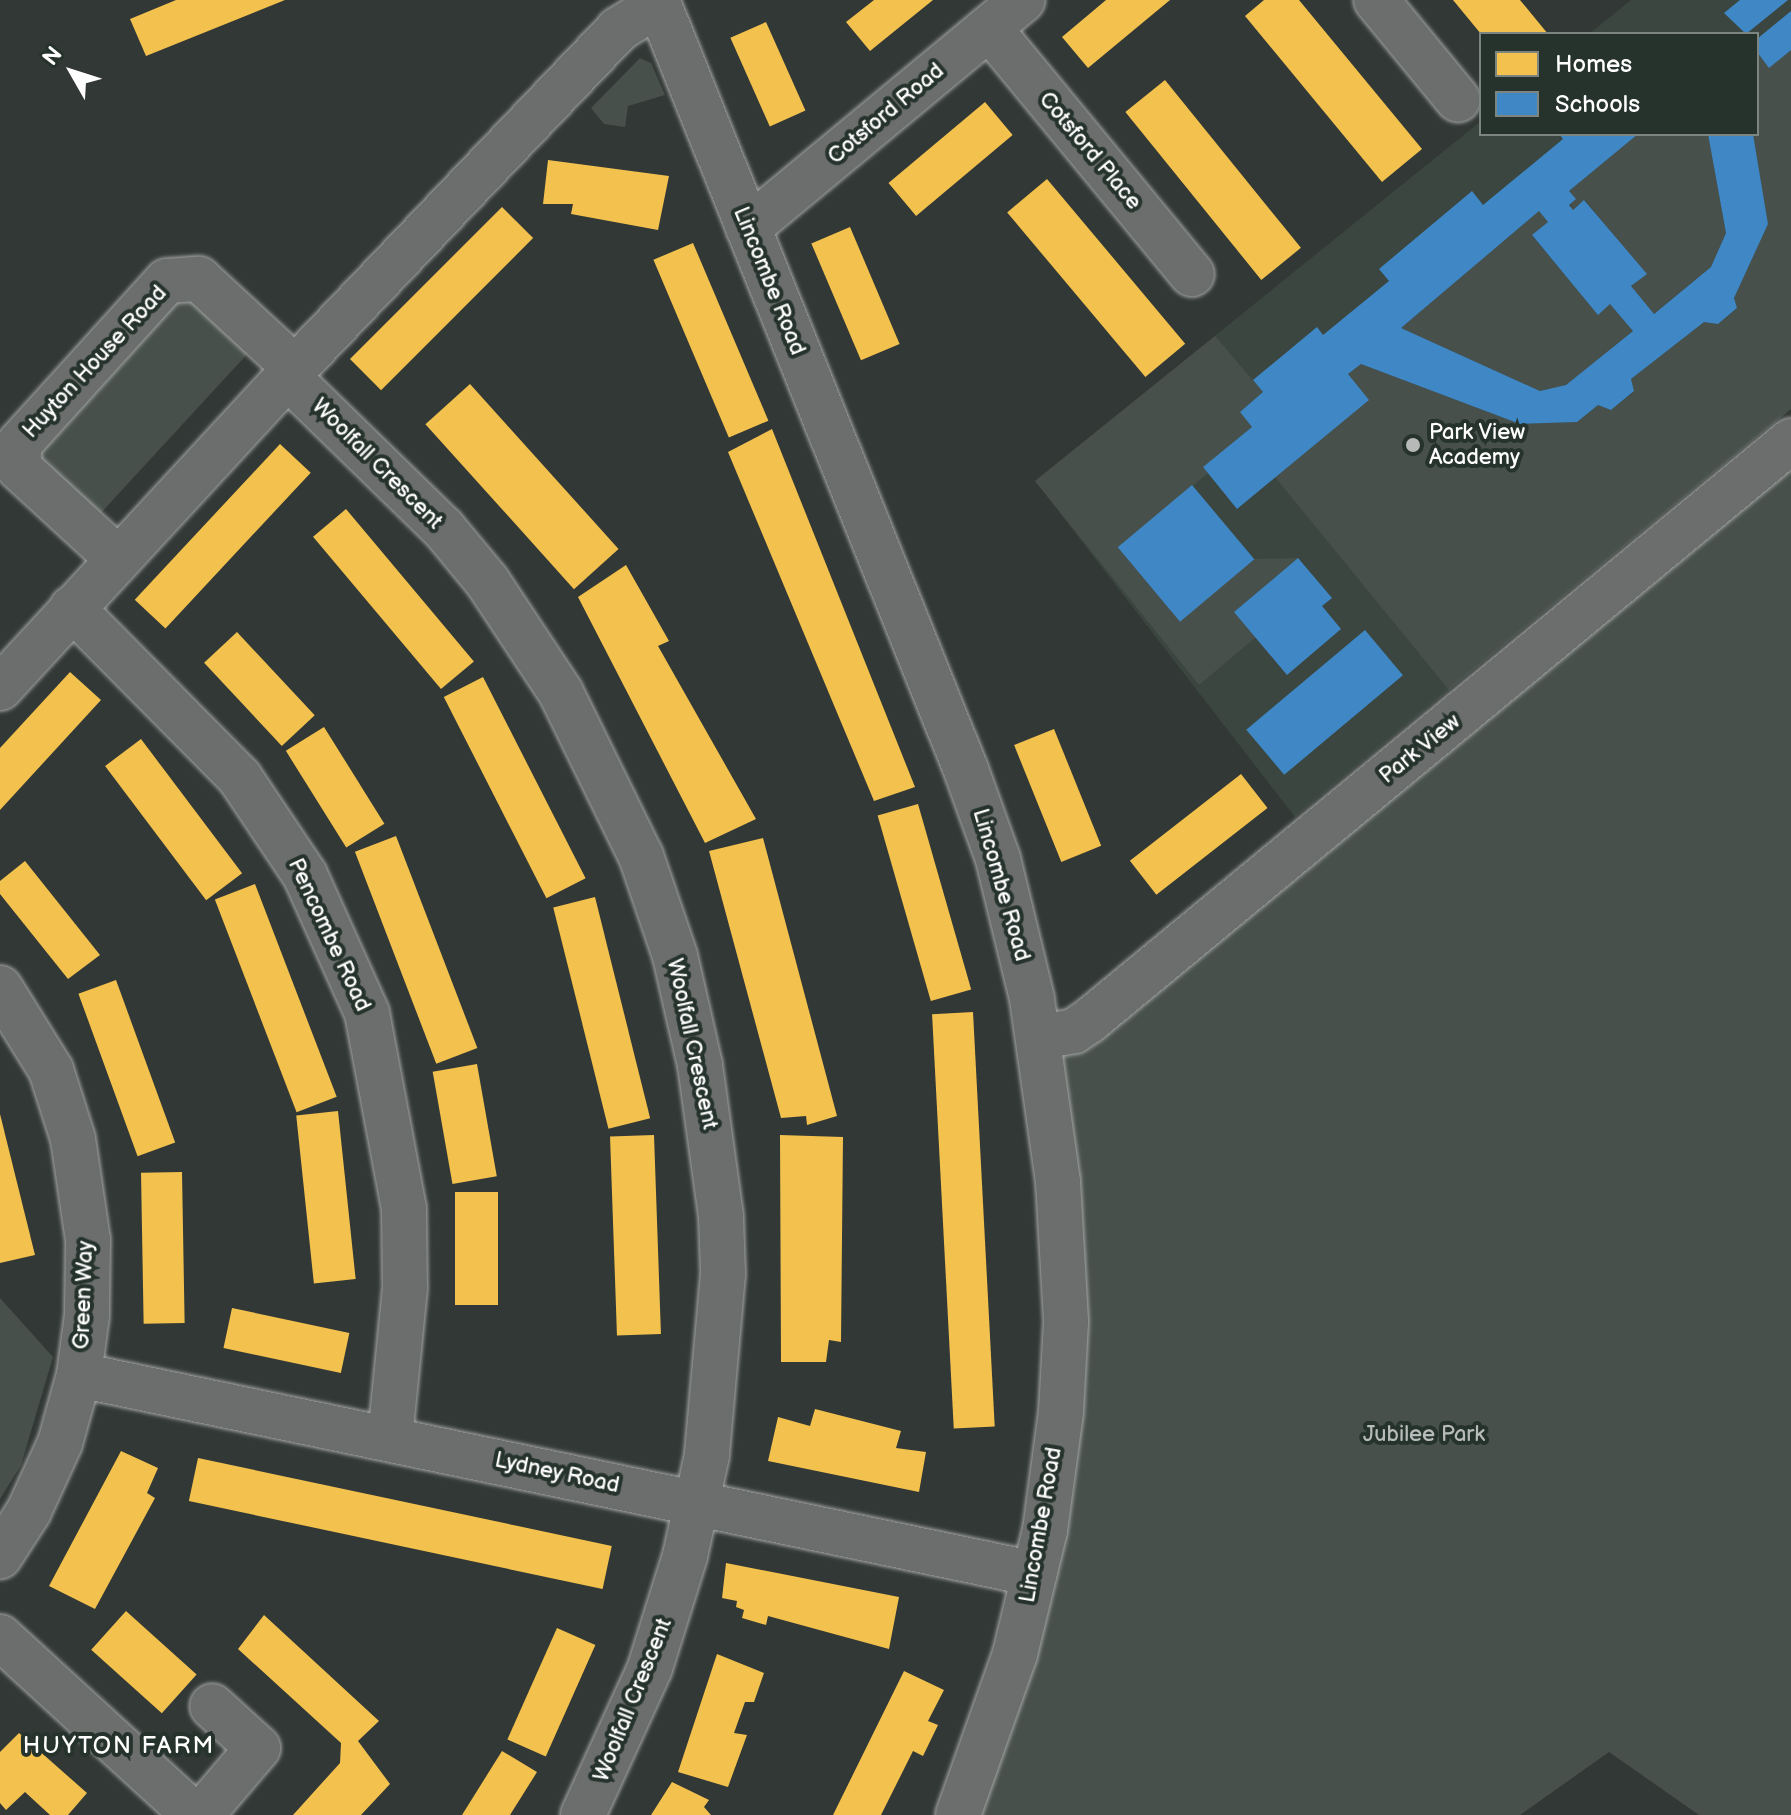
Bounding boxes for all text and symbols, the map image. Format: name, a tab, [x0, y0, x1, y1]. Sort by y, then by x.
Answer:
north arrow	[32, 32, 112, 112]
legend	[1479, 32, 1759, 136]
text: N	[37, 42, 69, 72]
text: Homes	[1555, 50, 1632, 79]
street label: Cotsford Road	[823, 58, 949, 170]
street label: Cotsford Place	[1033, 87, 1147, 215]
text: Schools	[1555, 90, 1640, 119]
street label: Lincombe Road	[727, 203, 811, 359]
street label: Huyton House Road	[18, 280, 172, 444]
street label: Woolfall Crescent	[306, 393, 448, 535]
place label: Park View Academy	[1429, 419, 1526, 470]
marker: Park View Academy	[1404, 436, 1422, 454]
street label: Park View	[1374, 708, 1466, 790]
street label: Lincombe Road	[967, 806, 1035, 964]
street label: Pencombe Road	[282, 854, 376, 1016]
street label: Woolfall Crescent	[661, 956, 723, 1132]
street label: Green Way	[69, 1240, 99, 1350]
park label: Jubilee Park	[1363, 1422, 1485, 1448]
street label: Lincombe Road	[1014, 1445, 1068, 1605]
street label: Lydney Road	[492, 1447, 622, 1499]
street label: Woolfall Crescent	[588, 1614, 678, 1786]
district label: HUYTON FARM	[23, 1732, 215, 1760]

